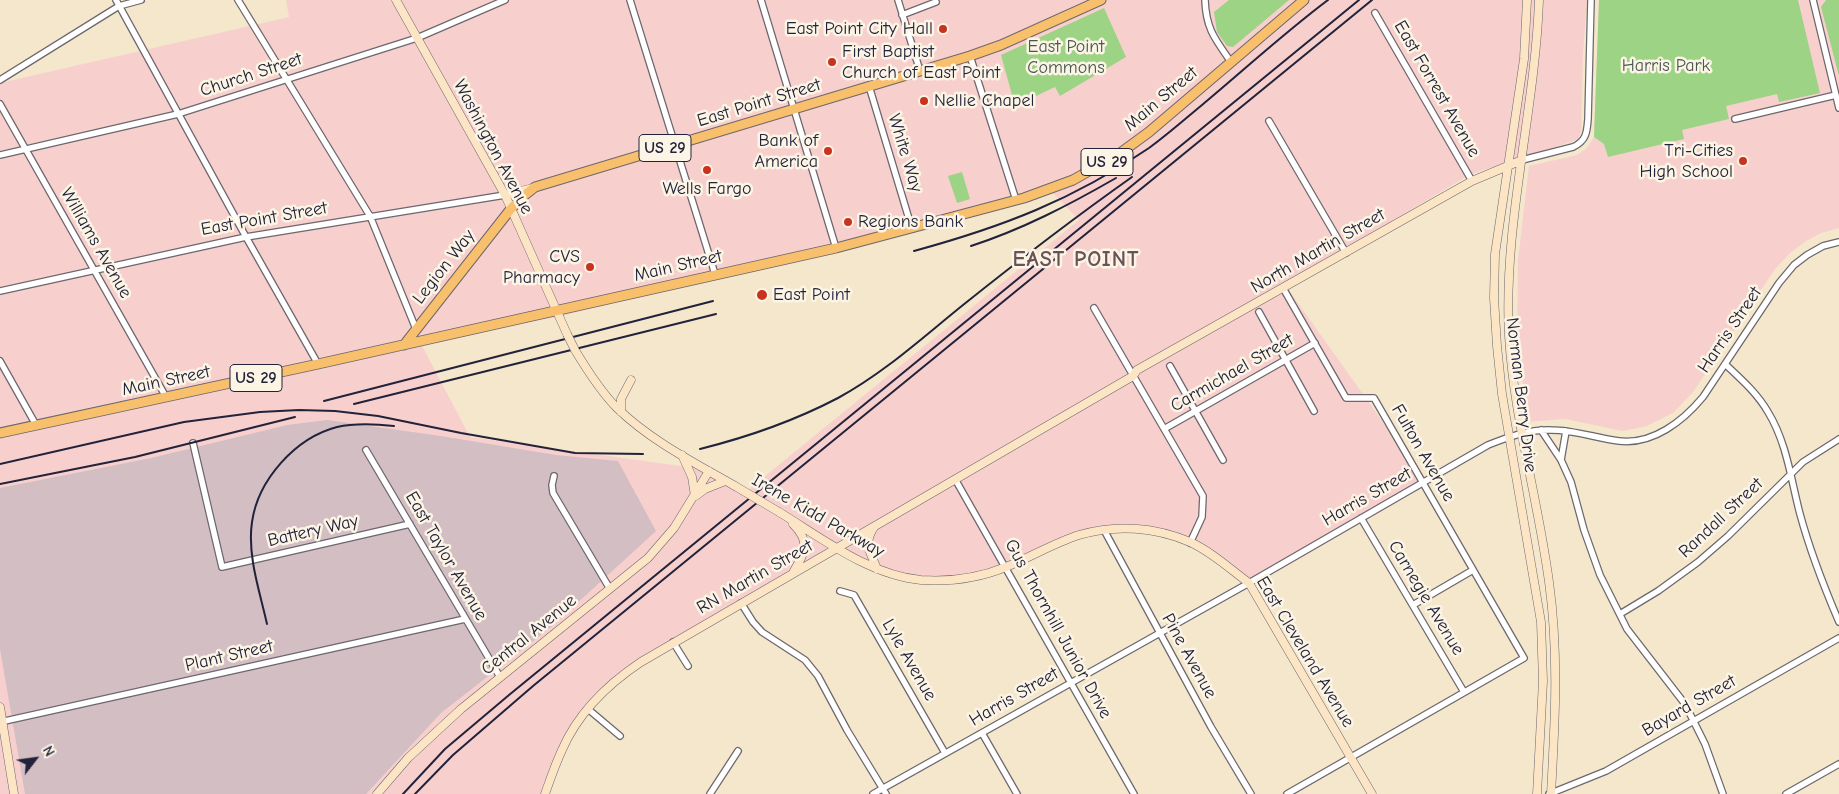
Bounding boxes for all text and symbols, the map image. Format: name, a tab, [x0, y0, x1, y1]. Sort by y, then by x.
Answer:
street label: East Forrest Avenue	[1389, 17, 1485, 161]
place label: East Point City Hall	[786, 18, 933, 40]
marker: East Point City Hall	[937, 23, 949, 35]
park label: East Point Commons	[1027, 36, 1105, 78]
place label: First Baptist Church of East Point	[842, 41, 1000, 84]
street label: Church Street	[197, 48, 305, 102]
park label: Harris Park	[1622, 55, 1710, 77]
marker: First Baptist Church of East Point	[826, 56, 838, 68]
street label: Main Street	[1120, 62, 1202, 136]
street label: East Point Street	[695, 74, 823, 132]
street label: Washington Avenue	[448, 76, 538, 218]
place label: Nellie Chapel	[934, 90, 1034, 112]
marker: Nellie Chapel	[918, 95, 930, 107]
street label: White Way	[883, 111, 927, 195]
place label: Bank of America	[754, 130, 818, 172]
road number: US 29	[639, 134, 691, 162]
place label: Tri-Cities High School	[1639, 140, 1733, 182]
marker: Bank of America	[822, 145, 834, 157]
road number: US 29	[1081, 148, 1133, 176]
marker: Tri-Cities High School	[1737, 155, 1749, 167]
marker: Wells Fargo	[701, 164, 713, 176]
place label: Wells Fargo	[662, 178, 752, 200]
street label: Williams Avenue	[56, 184, 136, 302]
street label: East Point Street	[199, 197, 329, 241]
street label: North Martin Street	[1247, 204, 1389, 298]
place label: Regions Bank	[858, 211, 963, 233]
marker: Regions Bank	[842, 216, 854, 228]
street label: Legion Way	[408, 225, 480, 309]
street label: Main Street	[632, 245, 724, 287]
place label: CVS Pharmacy	[503, 246, 580, 288]
district label: EAST POINT	[1011, 247, 1141, 273]
marker: CVS Pharmacy	[584, 261, 596, 273]
street label: Harris Street	[1693, 283, 1767, 377]
place label: East Point	[773, 284, 850, 306]
marker: East Point	[755, 288, 769, 302]
street label: Norman Berry Drive	[1501, 316, 1541, 474]
street label: Carmichael Street	[1167, 329, 1297, 417]
street label: Main Street	[120, 361, 212, 401]
road number: US 29	[230, 364, 282, 392]
street label: Fulton Avenue	[1387, 401, 1459, 505]
street label: Harris Street	[1319, 463, 1415, 531]
street label: Irene Kidd Parkway	[748, 469, 888, 563]
street label: Randall Street	[1674, 473, 1768, 563]
street label: East Taylor Avenue	[400, 488, 492, 624]
street label: Battery Way	[266, 510, 360, 552]
street label: RN Martin Street	[693, 535, 817, 619]
street label: Gus Thornhill Junior Drive	[1000, 536, 1116, 722]
street label: Carnegie Avenue	[1383, 537, 1469, 659]
street label: East Cleveland Avenue	[1251, 572, 1359, 732]
street label: Central Avenue	[477, 590, 581, 680]
street label: Pine Avenue	[1157, 610, 1221, 702]
street label: Lyle Avenue	[877, 615, 941, 705]
street label: Plant Street	[183, 635, 275, 677]
street label: Harris Street	[966, 663, 1062, 731]
street label: Bayard Street	[1638, 670, 1740, 742]
north arrow	[10, 734, 60, 784]
text: N	[39, 743, 58, 759]

